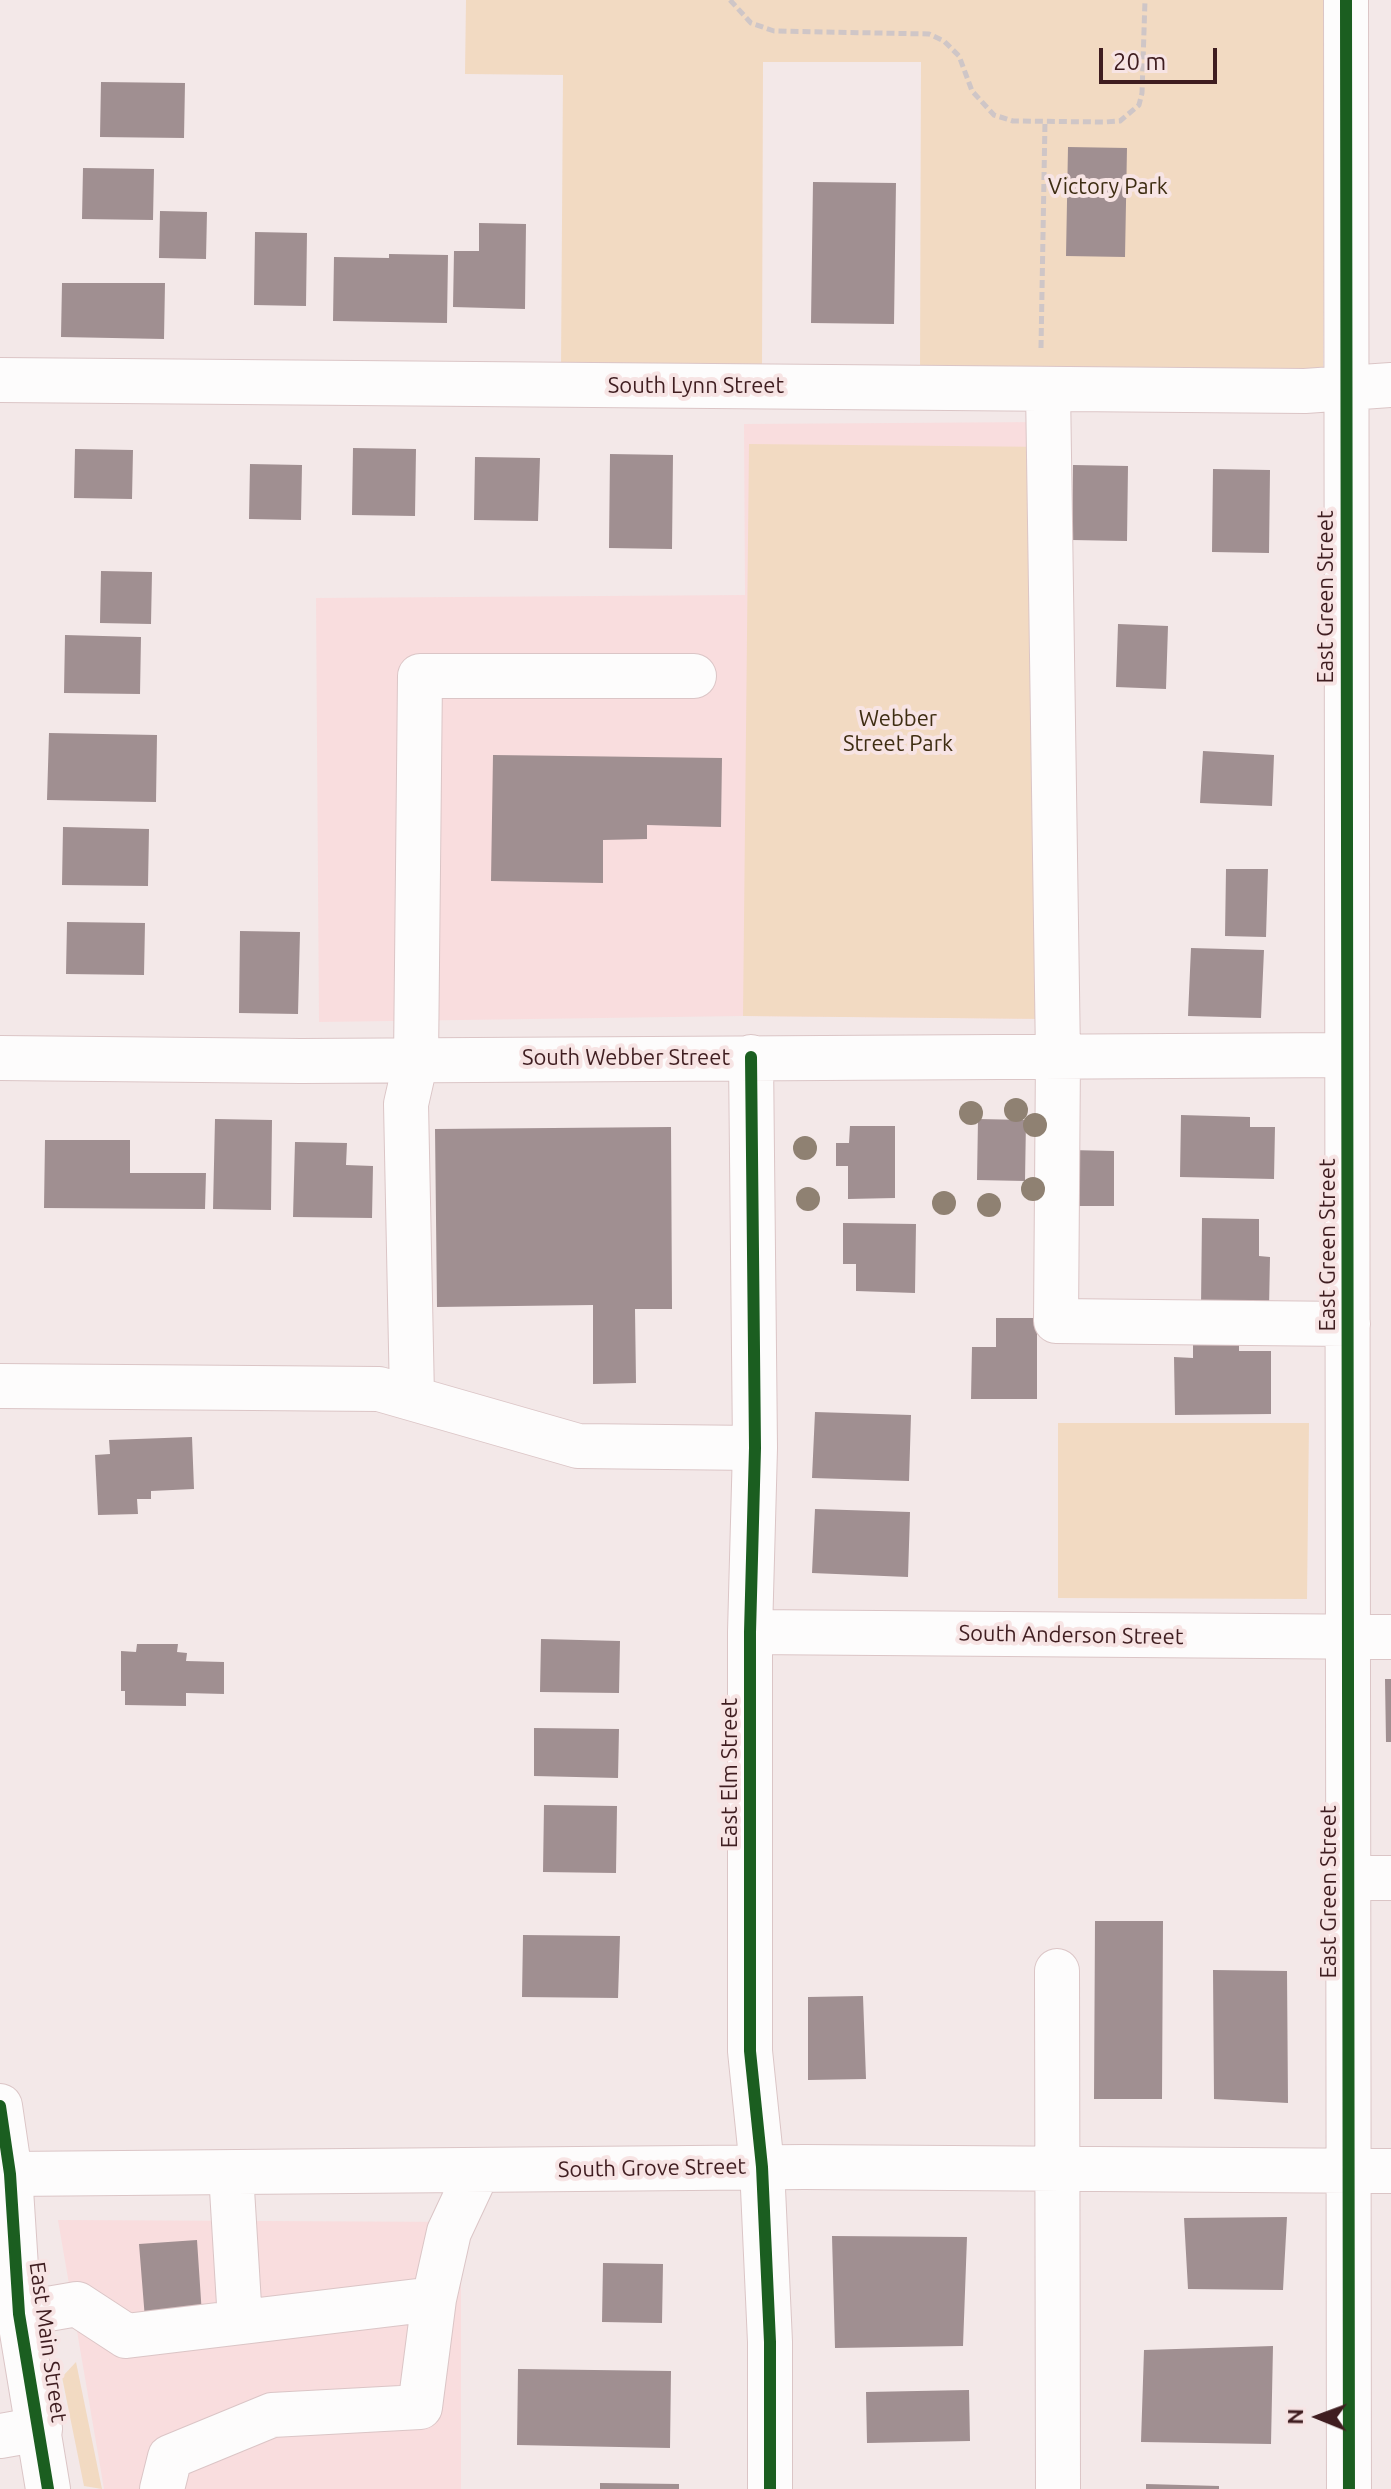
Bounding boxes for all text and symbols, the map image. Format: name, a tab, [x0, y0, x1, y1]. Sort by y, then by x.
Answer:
scale bar	[1103, 32, 1221, 82]
text: 20 m	[1113, 48, 1166, 75]
park label: Victory Park	[1048, 174, 1168, 200]
street label: South Lynn Street	[608, 373, 784, 399]
street label: East Green Street	[1313, 510, 1339, 684]
park label: Webber Street Park	[843, 706, 953, 758]
street label: South Webber Street	[522, 1045, 730, 1071]
street label: East Green Street	[1315, 1158, 1341, 1332]
street label: South Anderson Street	[958, 1620, 1184, 1650]
street label: East Elm Street	[717, 1698, 743, 1848]
street label: East Green Street	[1316, 1805, 1342, 1979]
street label: South Grove Street	[558, 2153, 746, 2183]
street label: East Main Street	[24, 2260, 72, 2424]
north arrow	[1279, 2377, 1359, 2457]
text: N	[1282, 2408, 1307, 2425]

